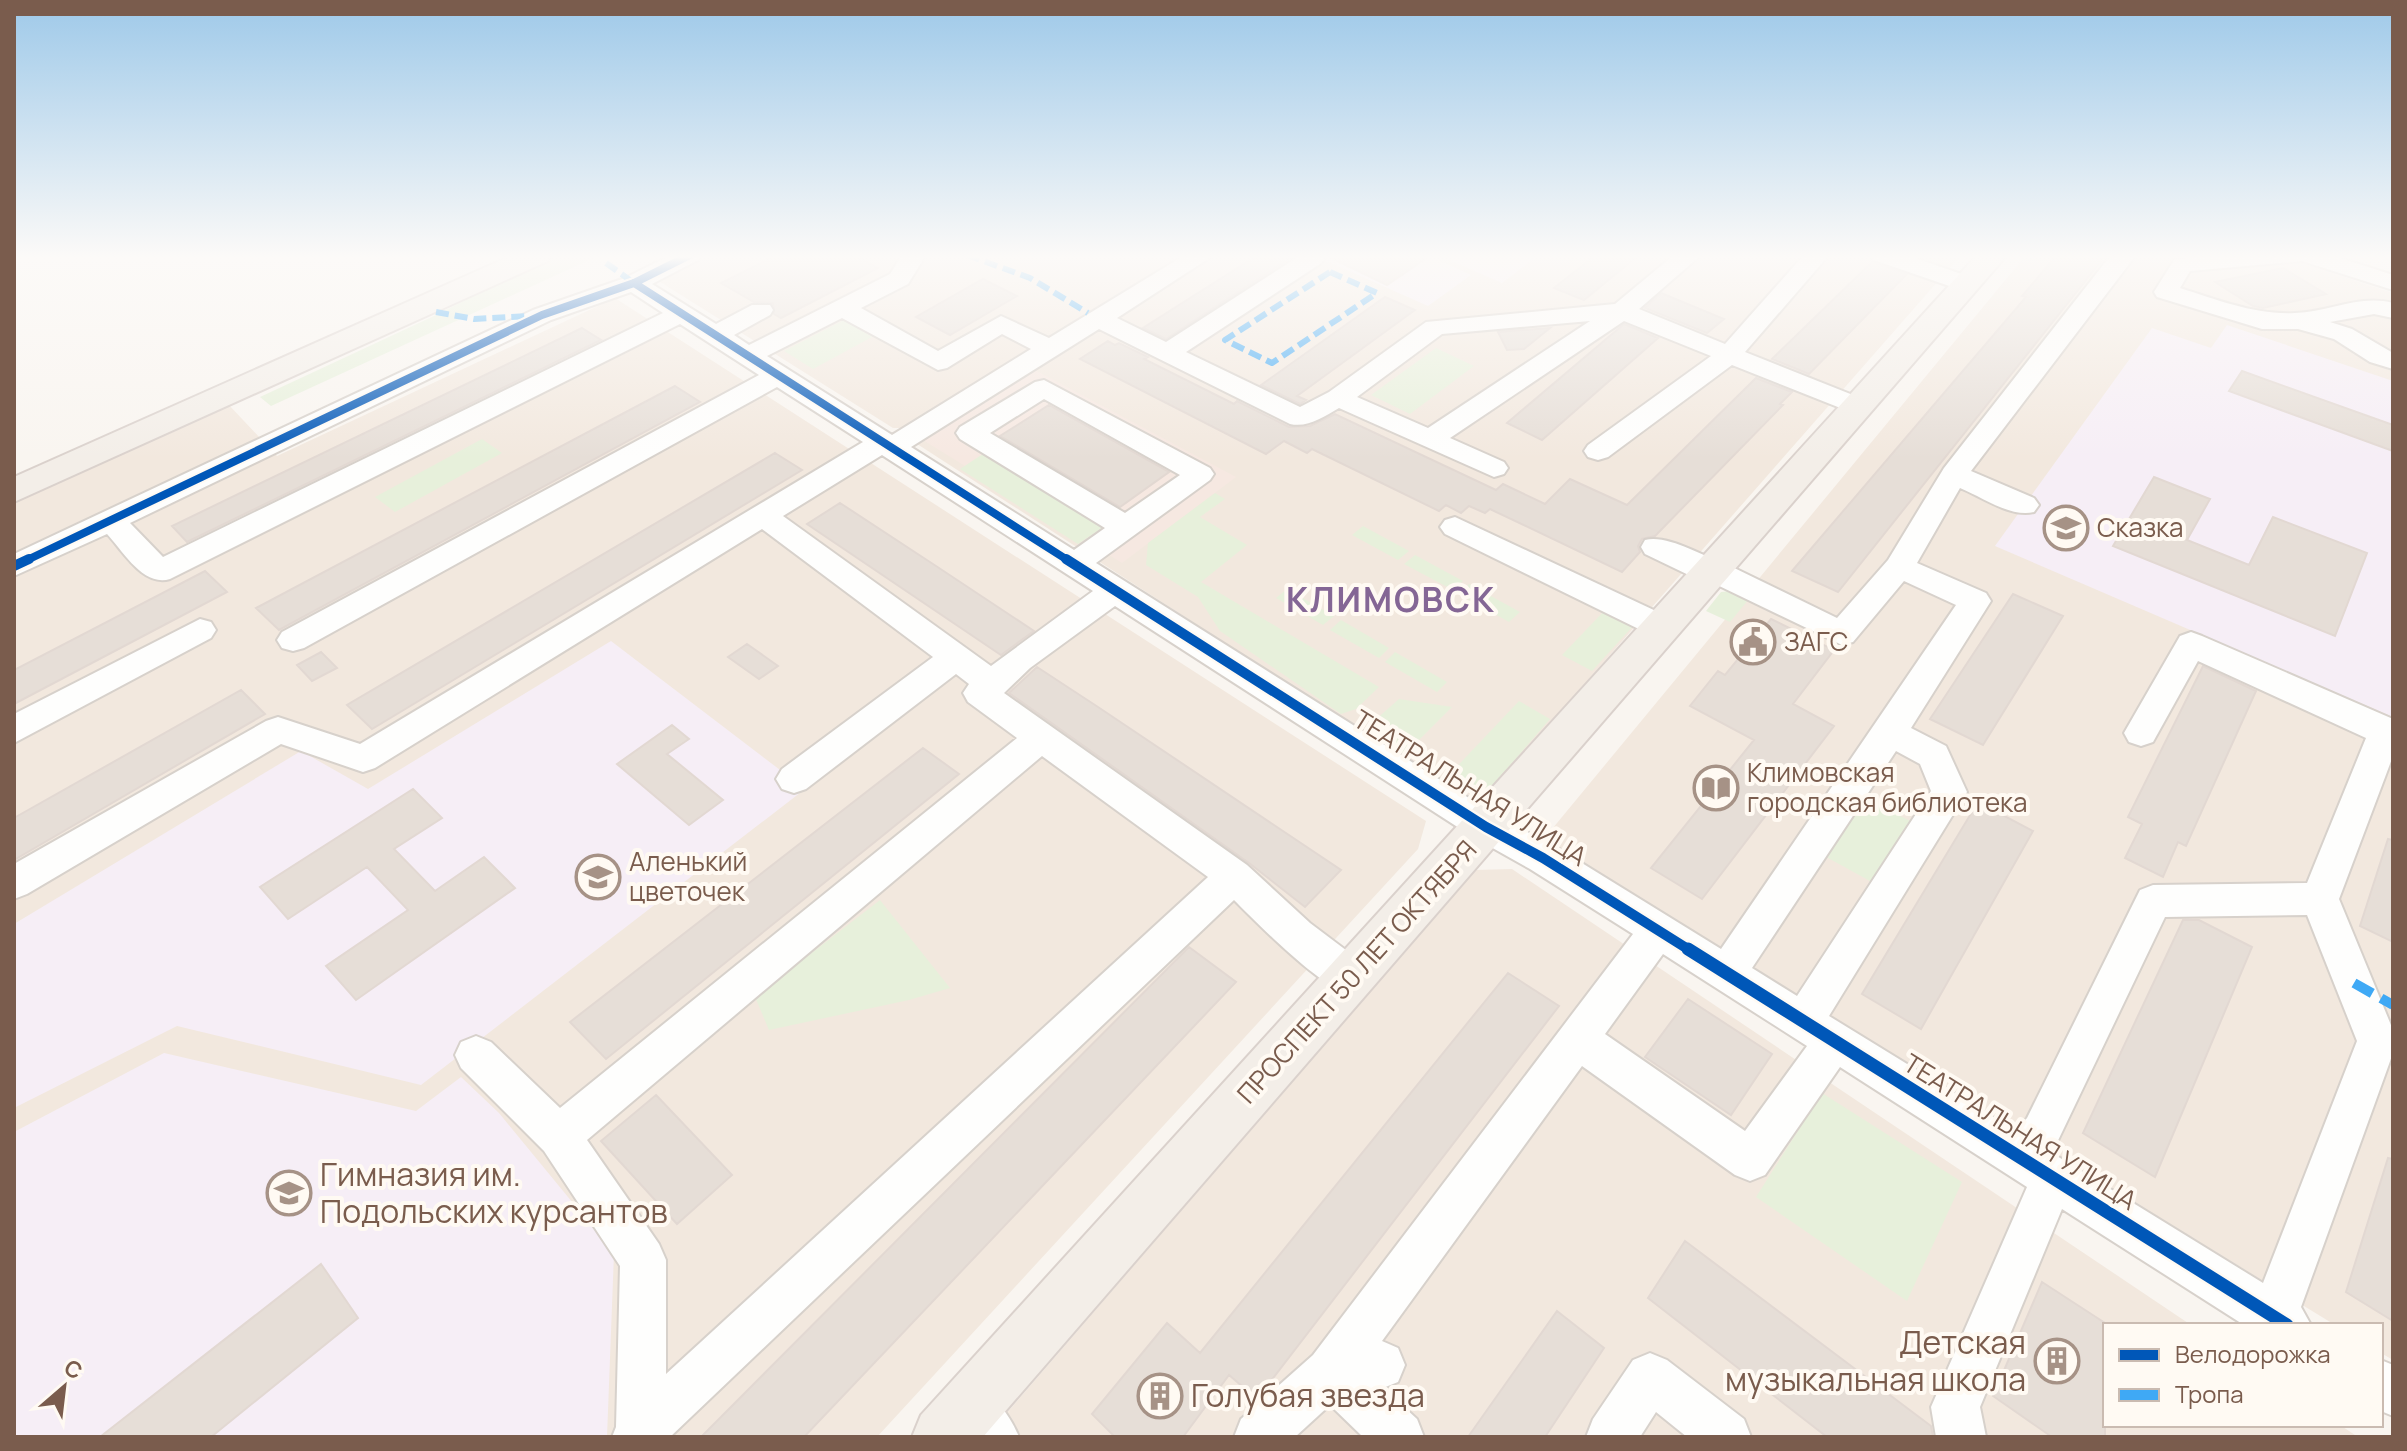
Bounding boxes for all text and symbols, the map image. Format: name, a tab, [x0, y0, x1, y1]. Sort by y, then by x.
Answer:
school or university icon: Сказка	[2042, 504, 2090, 552]
place label: Сказка	[2097, 509, 2183, 545]
district label: КЛИМОВСК	[1286, 576, 1496, 622]
public building icon: ЗАГС	[1729, 618, 1777, 666]
place label: ЗАГС	[1784, 623, 1848, 659]
street label: ТЕАТРАЛЬНАЯ УЛИЦА	[1347, 701, 1594, 874]
place label: Климовская городская библиотека	[1747, 754, 2027, 820]
library icon: Климовская городская библиотека	[1692, 764, 1740, 812]
street label: ПРОСПЕКТ 50 ЛЕТ ОКТЯБРЯ	[1228, 832, 1484, 1111]
place label: Аленький цветочек	[629, 843, 747, 909]
school or university icon: Аленький цветочек	[574, 853, 622, 901]
street label: ТЕАТРАЛЬНАЯ УЛИЦА	[1897, 1045, 2144, 1218]
place label: Гимназия им. Подольских курсантов	[320, 1152, 668, 1233]
school or university icon: Гимназия им. Подольских курсантов	[265, 1169, 313, 1217]
place label: Детская музыкальная школа	[1725, 1320, 2026, 1401]
legend	[2103, 1323, 2383, 1427]
building icon: Детская музыкальная школа	[2033, 1337, 2081, 1385]
text: Велодорожка	[2175, 1337, 2330, 1370]
north arrow	[24, 1347, 104, 1427]
text: С	[59, 1352, 88, 1386]
building icon: Голубая звезда	[1136, 1372, 1184, 1420]
place label: Голубая звезда	[1191, 1373, 1425, 1417]
text: Тропа	[2175, 1377, 2244, 1410]

